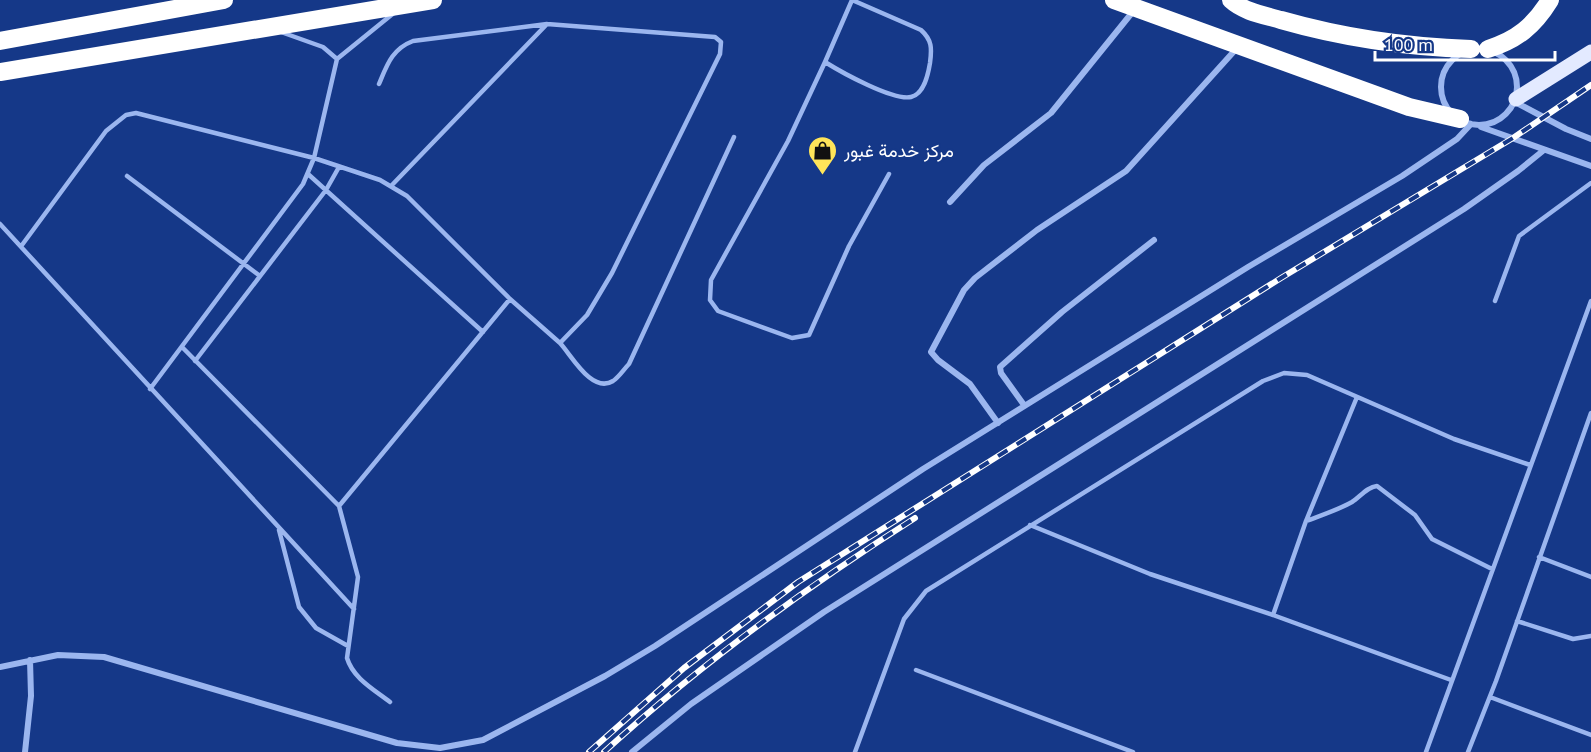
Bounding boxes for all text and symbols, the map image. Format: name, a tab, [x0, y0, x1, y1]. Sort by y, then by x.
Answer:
scale bar	[1375, 24, 1555, 62]
text: 100 m	[1384, 33, 1433, 56]
shop icon: مركز خدمة غبور	[807, 134, 839, 176]
place label: مركز خدمة غبور	[843, 139, 954, 162]

